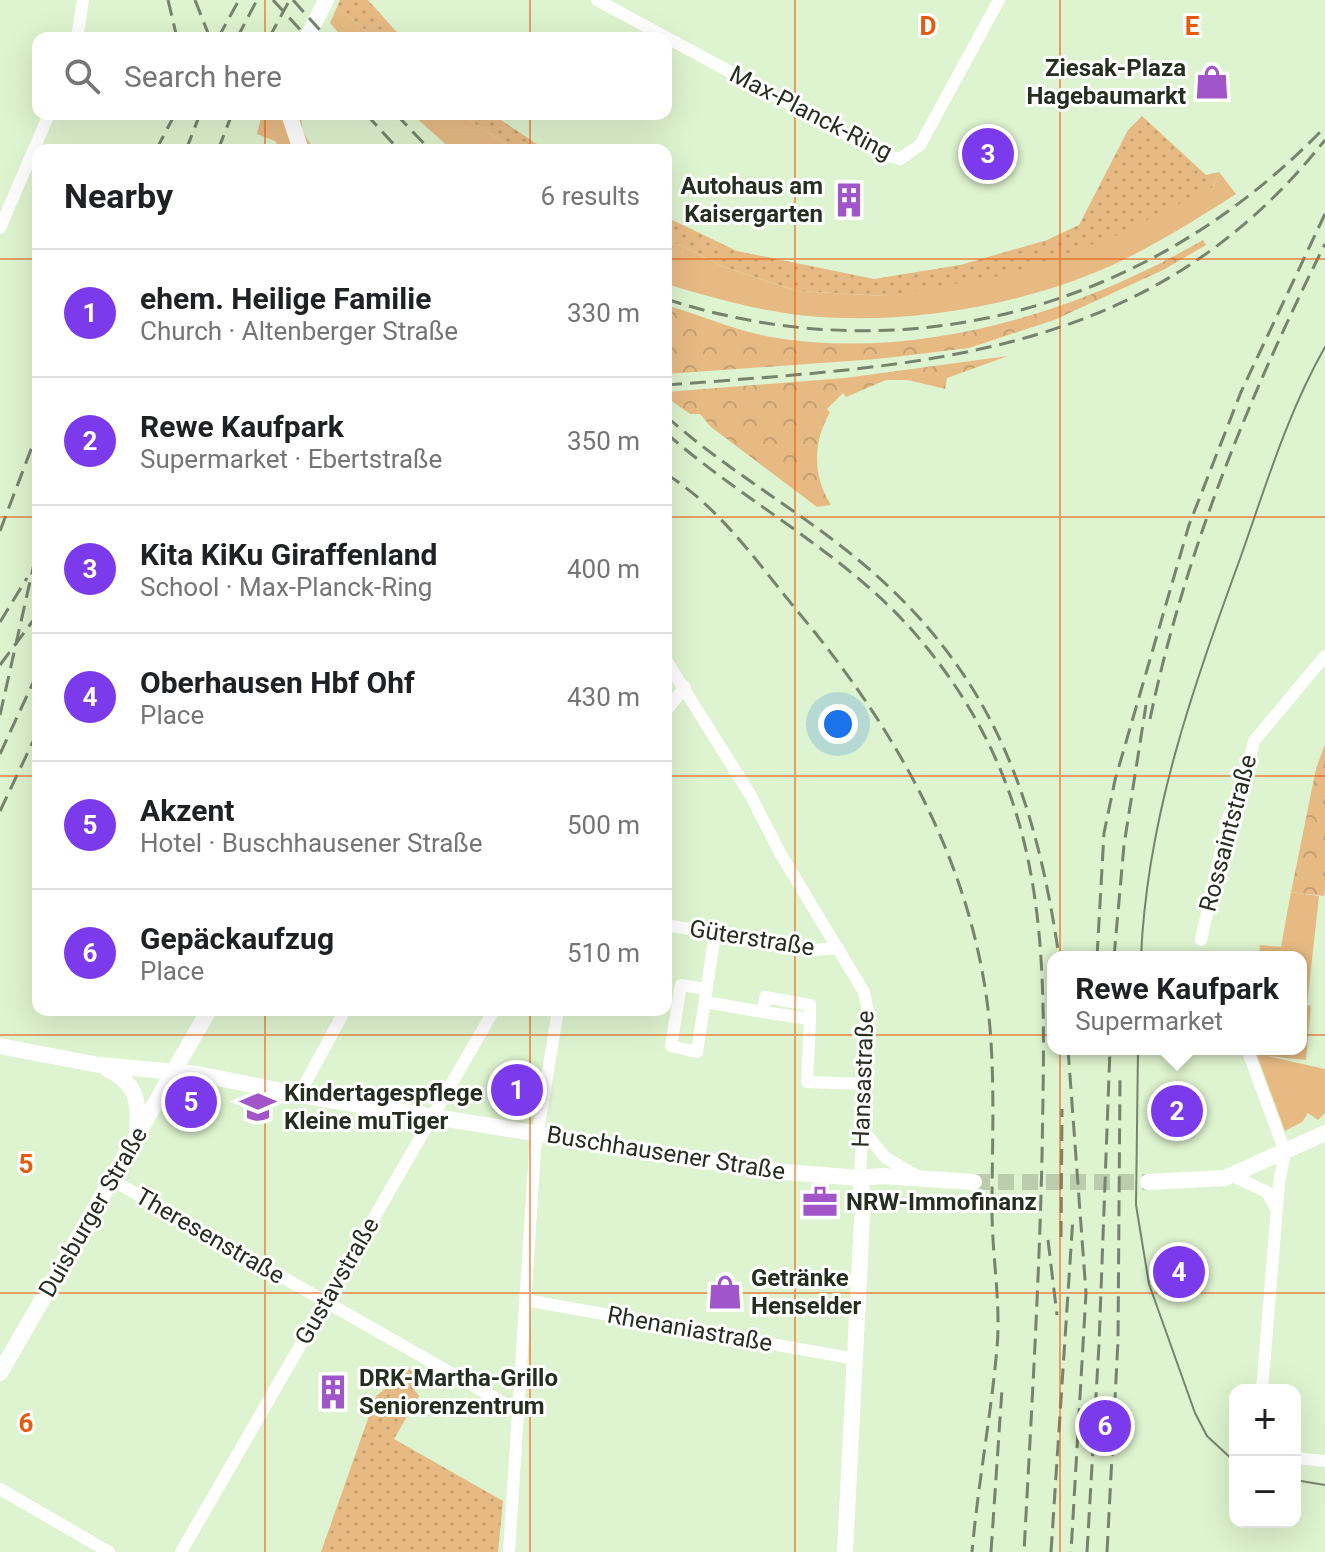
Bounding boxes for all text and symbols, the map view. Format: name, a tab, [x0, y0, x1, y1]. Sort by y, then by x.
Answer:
text: D	[920, 11, 936, 41]
text: E	[1185, 11, 1200, 41]
search box	[32, 32, 672, 120]
icon: search	[60, 54, 104, 98]
place label: Ziesak-Plaza Hagebaumarkt	[1026, 54, 1186, 110]
text: Search here	[124, 59, 282, 94]
street label: Max-Planck-Ring	[725, 60, 897, 166]
shop icon: Ziesak-Plaza Hagebaumarkt	[1193, 63, 1231, 101]
pin: 3	[962, 124, 1014, 184]
place label: Autohaus am Kaisergarten	[681, 172, 823, 228]
text: Nearby	[64, 176, 173, 216]
text: 6 results	[541, 181, 640, 211]
building icon: Autohaus am Kaisergarten	[830, 181, 868, 219]
text: ehem. Heilige Familie	[140, 281, 431, 316]
text: 1	[83, 298, 97, 328]
text: 330 m	[567, 298, 640, 328]
text: Church · Altenberger Straße	[140, 316, 458, 346]
text: Rewe Kaufpark	[140, 409, 344, 444]
text: 2	[83, 426, 97, 456]
text: 350 m	[567, 426, 640, 456]
text: Supermarket · Ebertstraße	[140, 444, 442, 474]
text: Kita KiKu Giraffenland	[140, 537, 437, 572]
text: 3	[83, 554, 97, 584]
text: 400 m	[567, 554, 640, 584]
text: School · Max-Planck-Ring	[140, 572, 432, 602]
text: Oberhausen Hbf Ohf	[140, 665, 415, 700]
text: 4	[83, 682, 97, 712]
text: 430 m	[567, 682, 640, 712]
text: Place	[140, 700, 204, 730]
your location	[818, 704, 858, 744]
street label: Rossaintstraße	[1194, 752, 1262, 914]
text: Akzent	[140, 793, 234, 828]
text: 5	[83, 810, 97, 840]
text: 500 m	[567, 810, 640, 840]
text: Hotel · Buschhausener Straße	[140, 828, 483, 858]
street label: Güterstraße	[687, 914, 817, 962]
text: Gepäckaufzug	[140, 921, 334, 956]
text: 6	[83, 938, 97, 968]
text: 510 m	[567, 938, 640, 968]
popup	[1047, 951, 1307, 1055]
text: Place	[140, 956, 204, 986]
text: Rewe Kaufpark	[1075, 971, 1279, 1006]
text: Supermarket	[1075, 1006, 1223, 1036]
street label: Hansastraße	[847, 1010, 879, 1148]
pin: 1	[491, 1060, 543, 1120]
pin: 5	[165, 1072, 217, 1132]
place label: Kindertagespflege Kleine muTiger	[284, 1079, 483, 1135]
pin: 2	[1151, 1081, 1203, 1141]
school or university icon: Kindertagespflege Kleine muTiger	[239, 1088, 277, 1126]
street label: Buschhausener Straße	[545, 1120, 787, 1186]
street label: Duisburger Straße	[33, 1122, 153, 1302]
text: 5	[19, 1149, 33, 1179]
street label: Theresenstraße	[131, 1182, 289, 1290]
office icon: NRW-Immofinanz	[801, 1183, 839, 1221]
place label: NRW-Immofinanz	[846, 1188, 1037, 1216]
street label: Gustavstraße	[289, 1212, 385, 1350]
pin: 4	[1153, 1242, 1205, 1302]
place label: Getränke Henselder	[751, 1264, 861, 1320]
shop icon: Getränke Henselder	[706, 1273, 744, 1311]
street label: Rhenaniastraße	[605, 1301, 775, 1357]
place label: DRK-Martha-Grillo Seniorenzentrum	[359, 1364, 558, 1420]
building icon: DRK-Martha-Grillo Seniorenzentrum	[314, 1373, 352, 1411]
map controls	[1229, 1384, 1301, 1528]
button: +	[1229, 1384, 1301, 1456]
pin: 6	[1079, 1396, 1131, 1456]
text: 6	[19, 1408, 34, 1438]
button: −	[1229, 1456, 1301, 1528]

